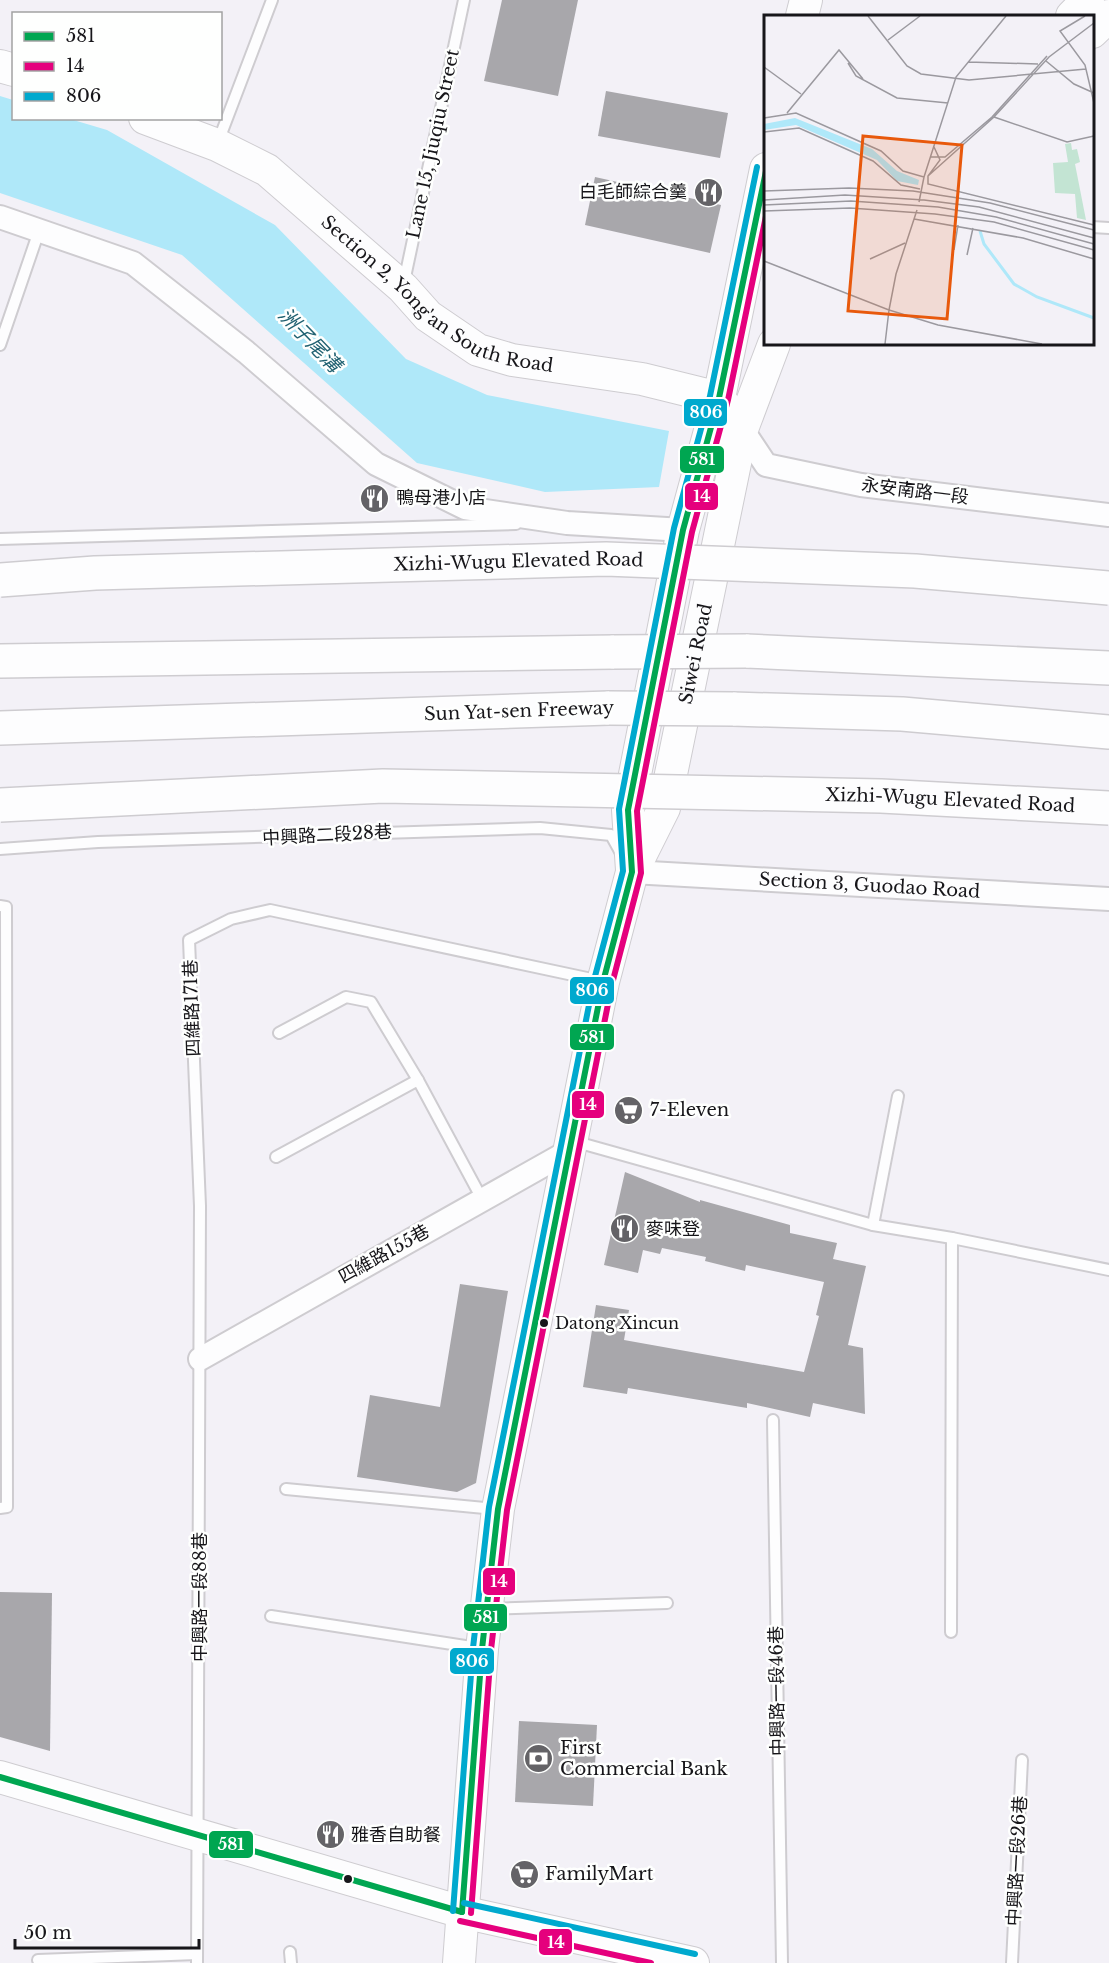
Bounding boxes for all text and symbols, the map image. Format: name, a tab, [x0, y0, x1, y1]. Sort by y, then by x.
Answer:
legend	[12, 12, 222, 120]
inset map	[764, 15, 1094, 345]
text: 581	[66, 25, 95, 47]
street label: Lane 15, Jiuqiu Street	[402, 47, 464, 241]
text: 14	[66, 55, 85, 77]
text: 806	[66, 85, 101, 107]
restaurant icon: 白毛師綜合羹	[692, 176, 724, 208]
place label: 白毛師綜合羹	[579, 181, 687, 203]
street label: Section 2, Yong'an South Road	[317, 211, 555, 377]
water label: 洲子尾溝	[274, 303, 349, 379]
line badge: 806	[683, 398, 728, 427]
text: 806	[689, 402, 723, 422]
line badge: 581	[679, 445, 725, 474]
text: 581	[689, 449, 715, 469]
street label: 永安南路一段	[860, 474, 970, 508]
restaurant icon: 鴨母港小店	[359, 482, 391, 514]
line badge: 14	[684, 482, 719, 511]
text: 14	[693, 486, 711, 506]
place label: 鴨母港小店	[396, 487, 486, 509]
street label: Xizhi-Wugu Elevated Road	[393, 548, 644, 576]
street label: Siwei Road	[675, 601, 717, 706]
street label: Sun Yat-sen Freeway	[424, 697, 615, 725]
street label: Xizhi-Wugu Elevated Road	[825, 784, 1076, 817]
street label: 中興路二段28巷	[262, 821, 392, 849]
street label: Section 3, Guodao Road	[758, 868, 981, 903]
street label: 四維路171巷	[179, 959, 205, 1057]
line badge: 806	[569, 976, 615, 1005]
text: 806	[575, 980, 609, 1000]
line badge: 581	[569, 1023, 615, 1051]
text: 581	[579, 1027, 605, 1047]
line badge: 14	[571, 1090, 605, 1119]
text: 14	[579, 1094, 597, 1114]
supermarket icon: 7-Eleven	[613, 1094, 645, 1126]
place label: 7-Eleven	[650, 1099, 729, 1121]
restaurant icon: 麥味登	[609, 1213, 641, 1245]
place label: 麥味登	[646, 1218, 700, 1240]
street label: 四維路155巷	[335, 1220, 433, 1288]
place label: Datong Xincun	[555, 1313, 679, 1333]
marker: Datong Xincun	[538, 1317, 550, 1329]
street label: 中興路一段88巷	[189, 1532, 211, 1662]
line badge: 14	[482, 1567, 516, 1596]
text: 14	[490, 1571, 508, 1591]
line badge: 581	[463, 1603, 508, 1632]
text: 581	[473, 1607, 499, 1627]
street label: 中興路一段46巷	[765, 1626, 789, 1756]
line badge: 806	[449, 1647, 495, 1675]
text: 806	[455, 1651, 489, 1671]
place label: First Commercial Bank	[560, 1737, 728, 1780]
bank icon: First Commercial Bank	[523, 1742, 555, 1774]
street label: 中興路一段26巷	[1003, 1795, 1031, 1927]
restaurant icon: 雅香自助餐	[314, 1819, 346, 1851]
place label: 雅香自助餐	[351, 1824, 441, 1846]
line badge: 581	[208, 1830, 254, 1859]
text: 581	[218, 1834, 244, 1854]
supermarket icon: FamilyMart	[508, 1858, 540, 1890]
place label: FamilyMart	[545, 1863, 654, 1885]
unlabelled marker	[342, 1873, 354, 1885]
scale bar	[15, 1912, 200, 1950]
text: 50 m	[24, 1922, 72, 1944]
line badge: 14	[538, 1928, 573, 1956]
text: 14	[547, 1932, 565, 1952]

